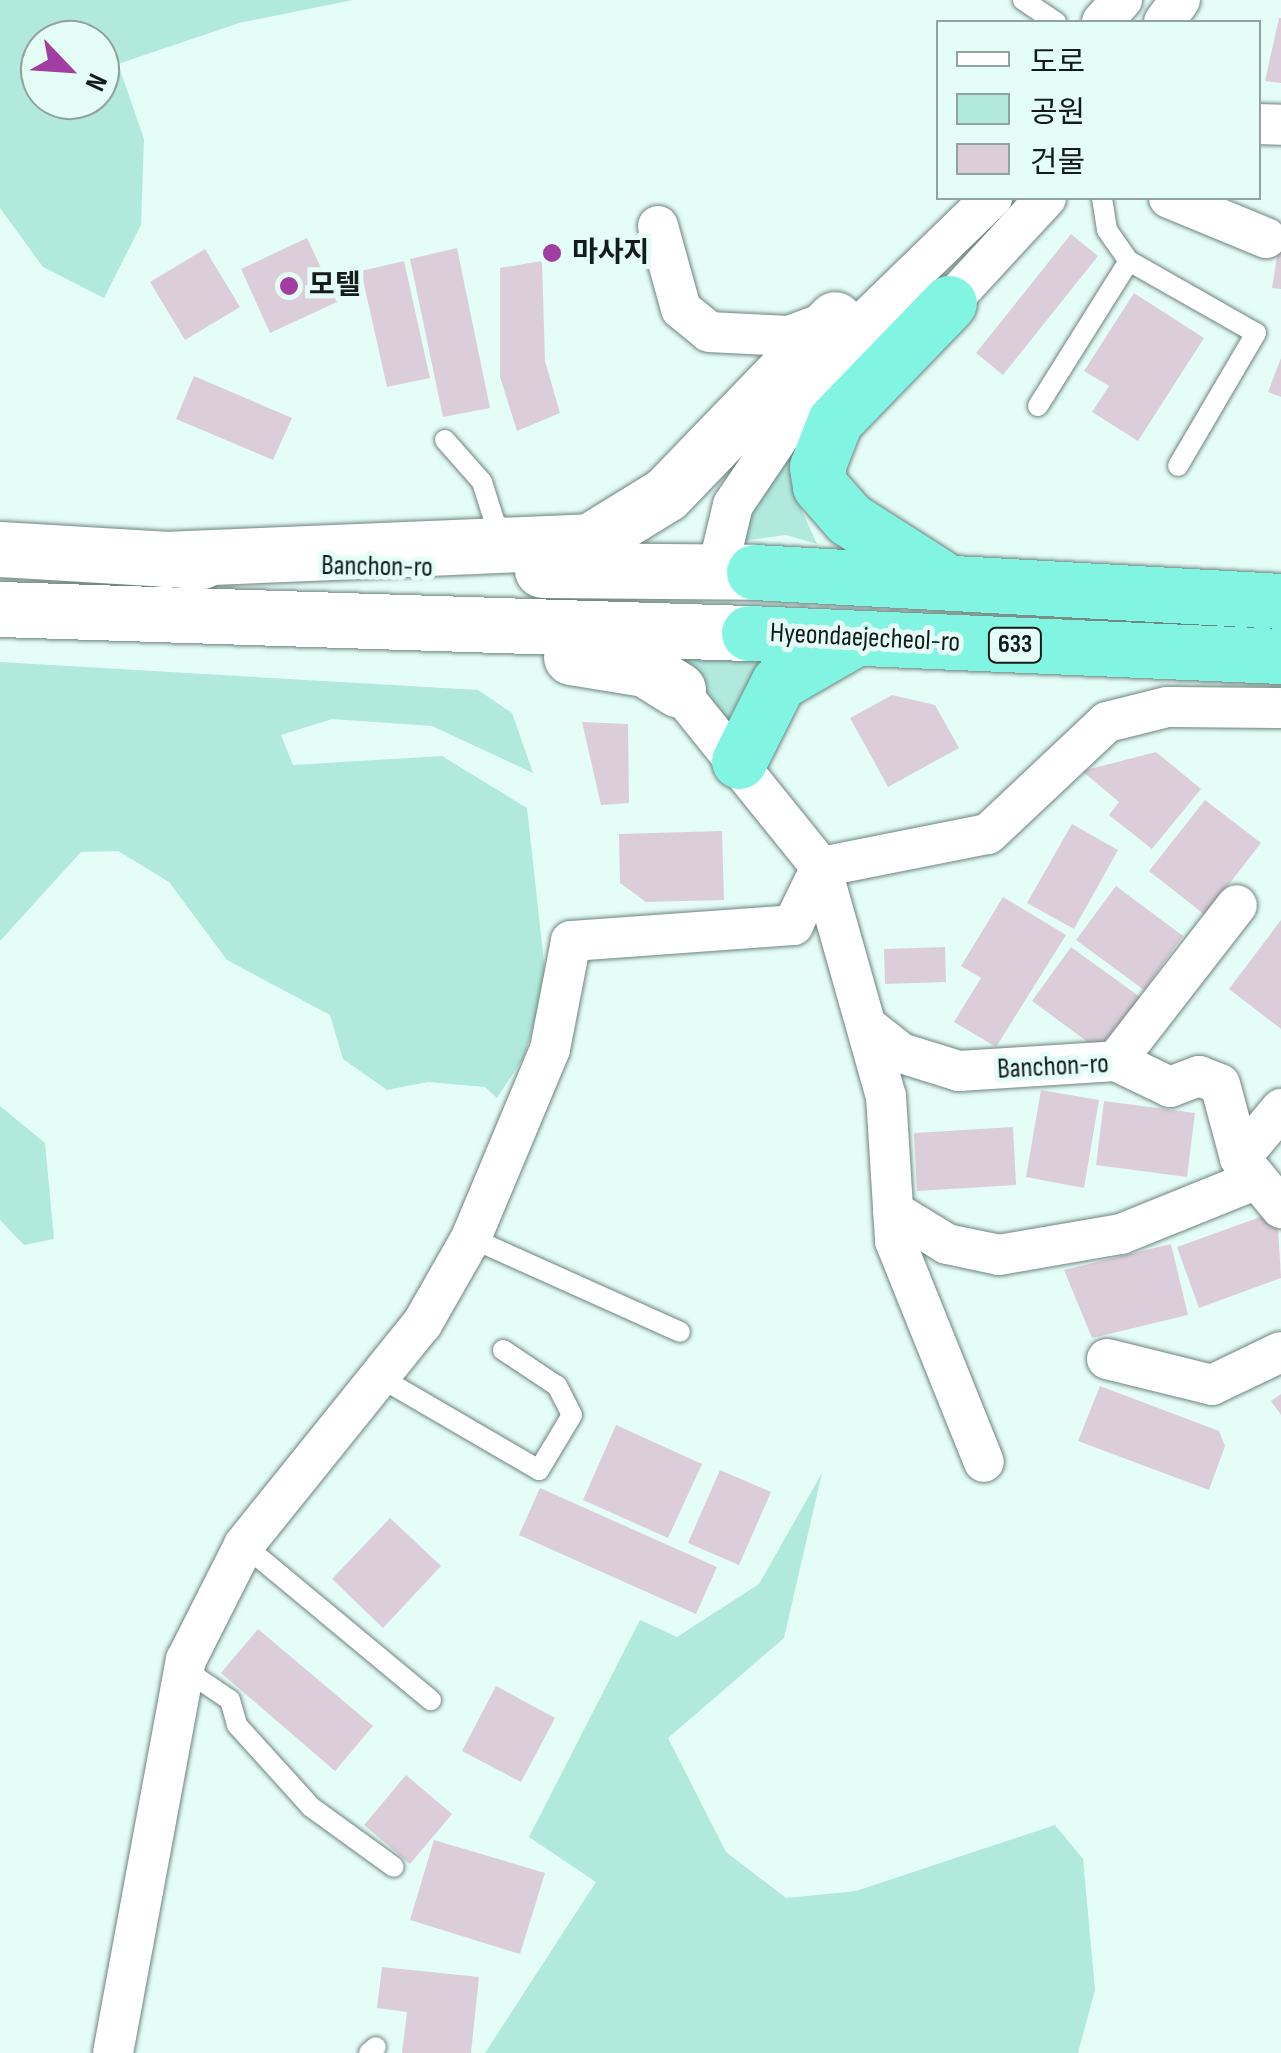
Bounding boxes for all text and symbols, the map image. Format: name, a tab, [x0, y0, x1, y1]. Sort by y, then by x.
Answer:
north arrow	[20, 20, 120, 120]
legend	[936, 20, 1261, 200]
text: 도로	[1030, 45, 1085, 81]
text: N	[78, 68, 114, 96]
text: 공원	[1030, 95, 1085, 131]
text: 건물	[1030, 145, 1085, 181]
place label: 마사지	[572, 236, 649, 270]
marker: 마사지	[541, 242, 563, 264]
place label: 모텔	[309, 269, 361, 303]
marker: 모텔	[278, 275, 300, 297]
street label: Banchon-ro	[321, 549, 433, 585]
street label: Hyeondaejecheol-ro	[769, 616, 961, 660]
road number: 633	[988, 625, 1042, 665]
street label: Banchon-ro	[996, 1047, 1110, 1087]

